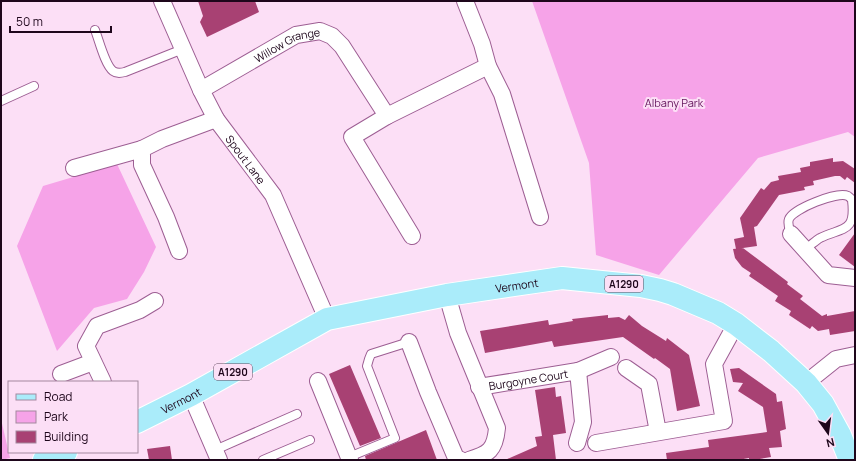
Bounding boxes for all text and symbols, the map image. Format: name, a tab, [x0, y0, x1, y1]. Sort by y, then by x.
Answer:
scale bar	[10, 8, 111, 34]
text: 50 m	[16, 13, 43, 30]
street label: Willow Grange	[251, 24, 322, 65]
park label: Albany Park	[645, 95, 704, 110]
street label: Spout Lane	[223, 132, 270, 187]
street label: Vermont	[494, 274, 539, 295]
road number: A1290	[605, 276, 643, 292]
road number: A1290	[214, 364, 252, 380]
street label: Burgoyne Court	[488, 365, 569, 393]
legend	[8, 381, 138, 453]
street label: Vermont	[158, 383, 204, 416]
text: Road	[44, 388, 72, 405]
text: Park	[44, 408, 69, 425]
north arrow	[808, 413, 848, 453]
text: Building	[44, 428, 88, 445]
text: N	[825, 435, 836, 451]

